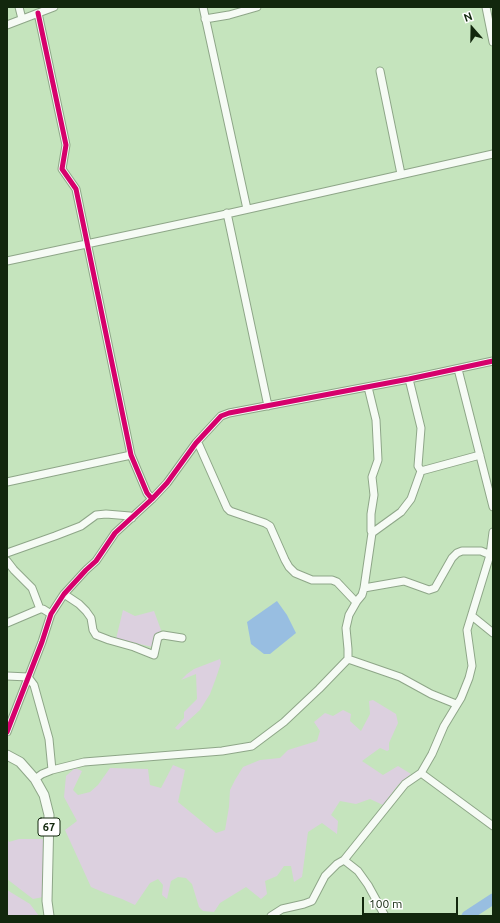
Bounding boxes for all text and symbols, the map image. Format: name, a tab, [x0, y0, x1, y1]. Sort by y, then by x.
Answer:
north arrow	[452, 8, 492, 48]
text: N	[462, 10, 474, 24]
road number: 67	[38, 818, 60, 836]
scale bar	[364, 889, 460, 915]
text: 100 m	[369, 897, 402, 910]

